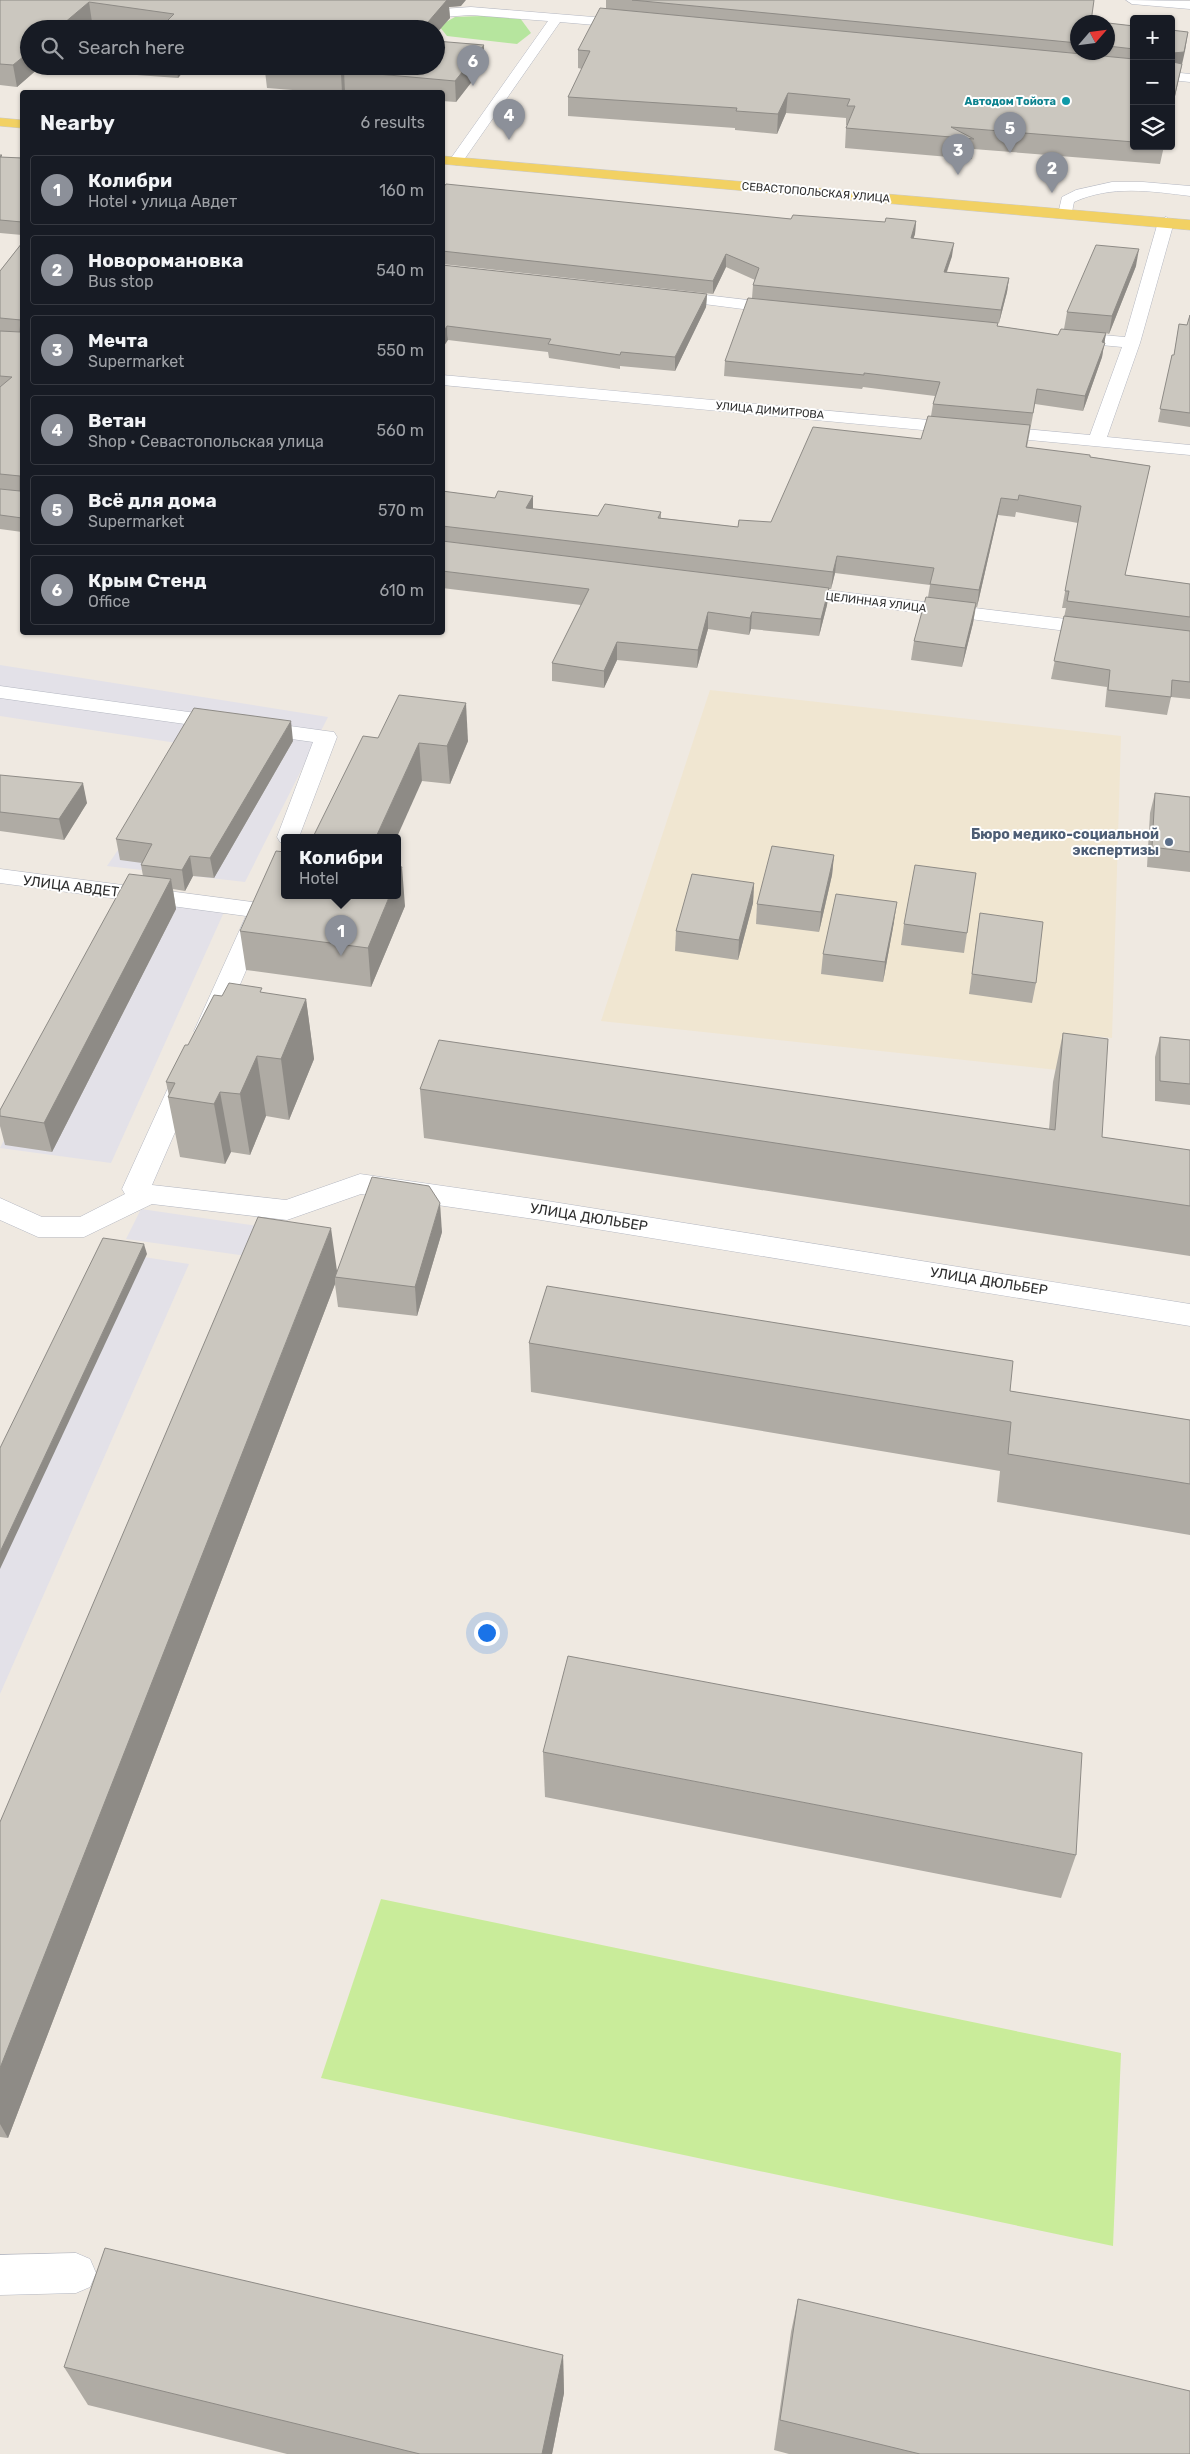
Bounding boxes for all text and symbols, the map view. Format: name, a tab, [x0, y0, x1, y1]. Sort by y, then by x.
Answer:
north arrow	[1070, 15, 1115, 60]
map controls	[1130, 15, 1175, 150]
button: +	[1130, 15, 1175, 60]
search box	[20, 20, 445, 75]
icon: search	[38, 34, 66, 62]
text: Search here	[78, 36, 185, 59]
pin: 6	[457, 45, 489, 86]
button: −	[1130, 60, 1175, 105]
place label: Автодом Тойота	[965, 95, 1056, 108]
marker: Автодом Тойота	[1060, 95, 1072, 107]
pin: 4	[493, 99, 525, 140]
button: layers	[1130, 105, 1175, 150]
text: Nearby	[40, 110, 115, 135]
pin: 5	[994, 112, 1026, 153]
text: 6 results	[360, 113, 425, 132]
pin: 3	[942, 134, 974, 175]
pin: 2	[1036, 152, 1068, 193]
text: Колибри	[88, 169, 172, 192]
street label: СЕВАСТОПОЛЬСКАЯ УЛИЦА	[741, 180, 891, 206]
text: 1	[53, 181, 61, 200]
text: 160 m	[379, 181, 424, 200]
text: Hotel · улица Авдет	[88, 192, 237, 211]
text: Новоромановка	[88, 249, 243, 272]
text: 2	[52, 261, 62, 280]
text: 540 m	[376, 261, 424, 280]
text: Bus stop	[88, 272, 154, 291]
text: Мечта	[88, 329, 148, 352]
text: 3	[52, 341, 62, 360]
text: 550 m	[377, 341, 424, 360]
text: Supermarket	[88, 352, 184, 371]
street label: УЛИЦА ДИМИТРОВА	[715, 399, 825, 422]
text: Ветан	[88, 409, 146, 432]
text: 4	[52, 421, 62, 440]
text: 560 m	[377, 421, 424, 440]
text: Shop · Севастопольская улица	[88, 432, 324, 451]
text: Всё для дома	[88, 489, 217, 512]
text: 5	[52, 501, 62, 520]
text: 570 m	[378, 501, 424, 520]
text: Supermarket	[88, 512, 184, 531]
text: Крым Стенд	[88, 569, 206, 592]
text: 6	[52, 581, 62, 600]
text: 610 m	[380, 581, 424, 600]
street label: ЦЕЛИННАЯ УЛИЦА	[825, 590, 928, 615]
text: Office	[88, 592, 130, 611]
place label: Бюро медико-социальной экспертизы	[971, 826, 1159, 859]
popup	[281, 834, 401, 899]
marker: Бюро медико-социальной экспертизы	[1163, 836, 1175, 848]
text: Колибри	[299, 846, 383, 869]
text: Hotel	[299, 869, 339, 888]
street label: УЛИЦА АВДЕТ	[22, 872, 120, 901]
pin: 1	[325, 915, 357, 956]
street label: УЛИЦА ДЮЛЬБЕР	[529, 1200, 649, 1235]
street label: УЛИЦА ДЮЛЬБЕР	[929, 1264, 1049, 1299]
your location	[474, 1620, 500, 1646]

